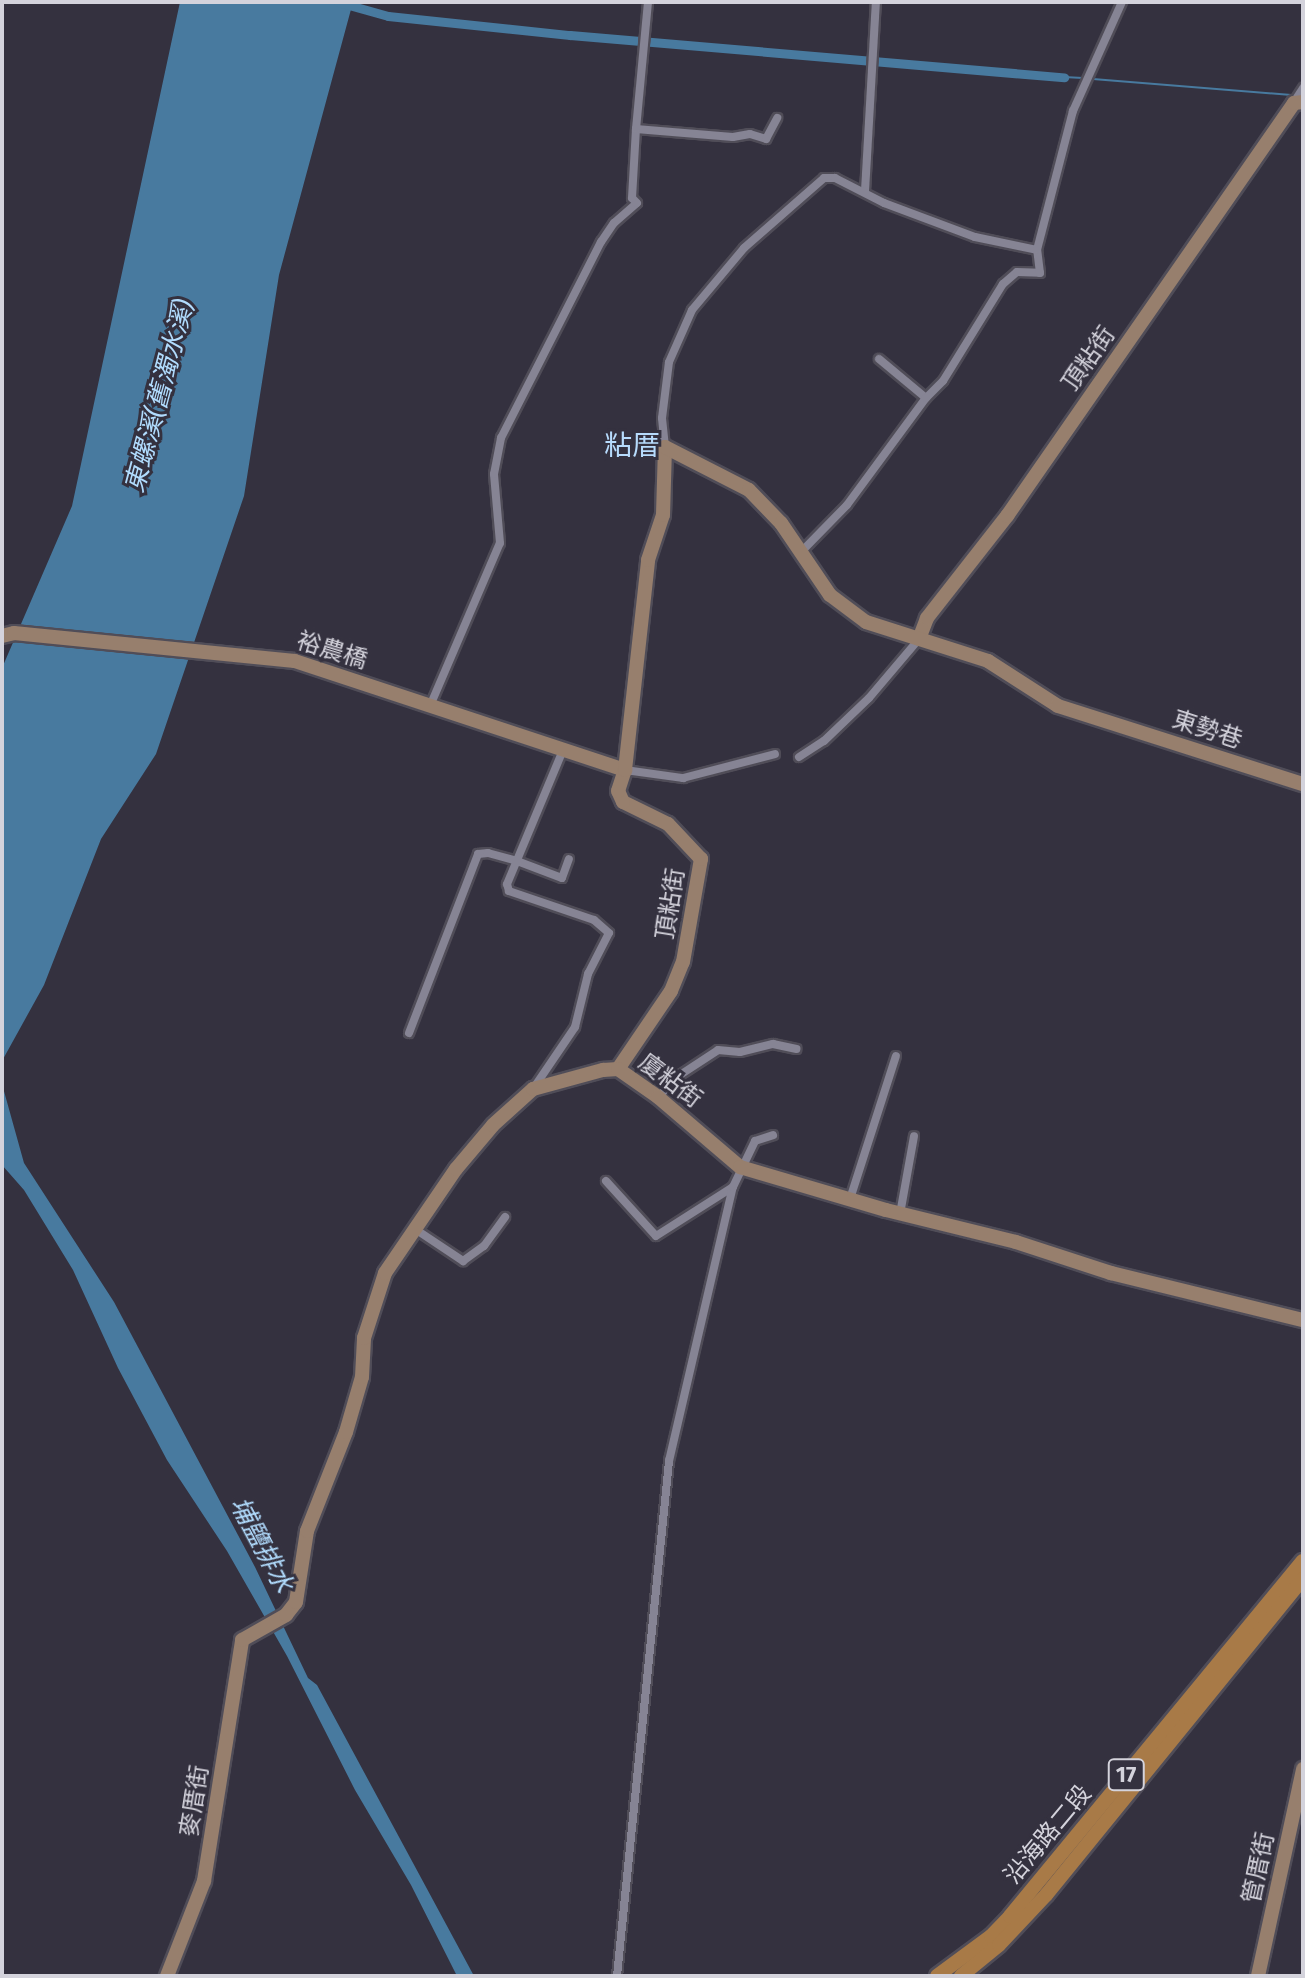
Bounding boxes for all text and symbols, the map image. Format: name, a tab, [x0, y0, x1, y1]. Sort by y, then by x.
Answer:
water label: 東螺溪(舊濁水溪)	[119, 296, 201, 496]
street label: 頂粘街	[1057, 321, 1121, 397]
district label: 粘厝	[604, 429, 660, 463]
street label: 裕農橋	[293, 627, 371, 675]
street label: 東勢巷	[1168, 705, 1246, 755]
street label: 頂粘街	[651, 866, 691, 942]
street label: 廈粘街	[633, 1048, 707, 1114]
water label: 埔鹽排水	[223, 1492, 299, 1598]
road number: 17	[1106, 1757, 1146, 1793]
street label: 麥厝街	[175, 1763, 215, 1839]
street label: 沿海路二段	[998, 1780, 1098, 1890]
street label: 管厝街	[1237, 1830, 1281, 1906]

